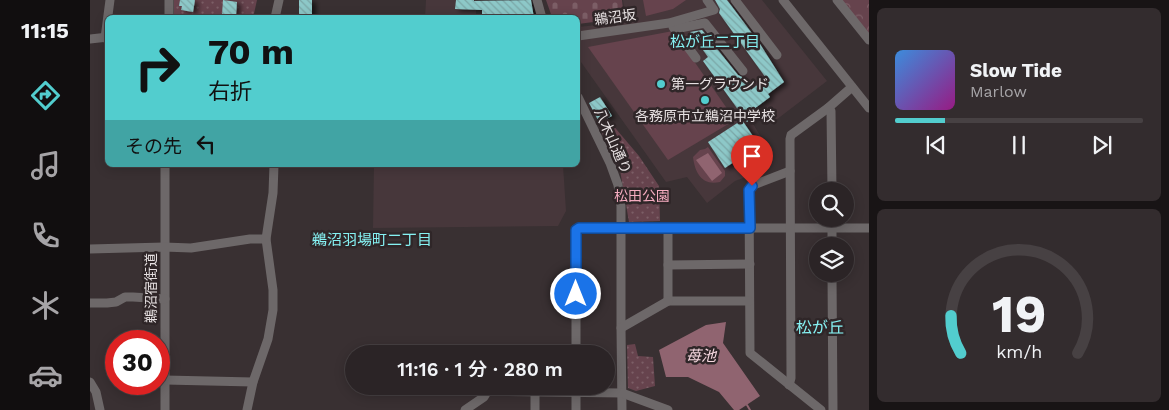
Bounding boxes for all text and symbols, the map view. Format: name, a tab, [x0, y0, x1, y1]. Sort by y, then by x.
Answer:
street label: 鵜沼坂	[593, 6, 637, 28]
text: 11:15	[21, 18, 69, 43]
text: 70 m	[208, 31, 294, 73]
district label: 松が丘二丁目	[670, 33, 760, 51]
icon: right	[125, 35, 190, 100]
text: Slow Tide	[970, 59, 1062, 82]
place label: 第一グラウンド	[671, 76, 769, 92]
icon: directions	[28, 78, 63, 113]
marker: 第一グラウンド	[655, 78, 667, 90]
text: 右折	[208, 79, 252, 104]
text: Marlow	[970, 82, 1027, 101]
marker: 各務原市立鵜沼中学校	[699, 94, 711, 106]
street label: 八木山通り	[591, 106, 635, 176]
place label: 各務原市立鵜沼中学校	[635, 108, 775, 124]
icon: left	[192, 130, 220, 158]
icon: previous	[922, 131, 950, 159]
icon: pause	[1005, 131, 1033, 159]
icon: next	[1088, 131, 1116, 159]
text: その先	[125, 135, 182, 158]
pin	[731, 135, 773, 186]
icon: arrive	[738, 142, 766, 170]
icon: music	[28, 148, 63, 183]
map controls	[809, 182, 854, 282]
button: search	[809, 182, 854, 227]
park label: 松田公園	[614, 188, 670, 204]
icon: phone	[28, 218, 63, 253]
district label: 鵜沼羽場町二丁目	[312, 231, 432, 249]
button: layers	[809, 237, 854, 282]
street label: 鵜沼宿街道	[143, 253, 159, 323]
position arrow	[549, 267, 601, 319]
text: 19	[992, 284, 1046, 345]
icon: climate	[28, 288, 63, 323]
district label: 松が丘	[796, 318, 844, 337]
speed limit sign: 30	[105, 330, 170, 395]
text: km/h	[996, 341, 1042, 362]
water label: 苺池	[686, 347, 718, 365]
icon: car	[28, 358, 63, 393]
text: 11:16 · 1 分 · 280 m	[397, 358, 563, 381]

